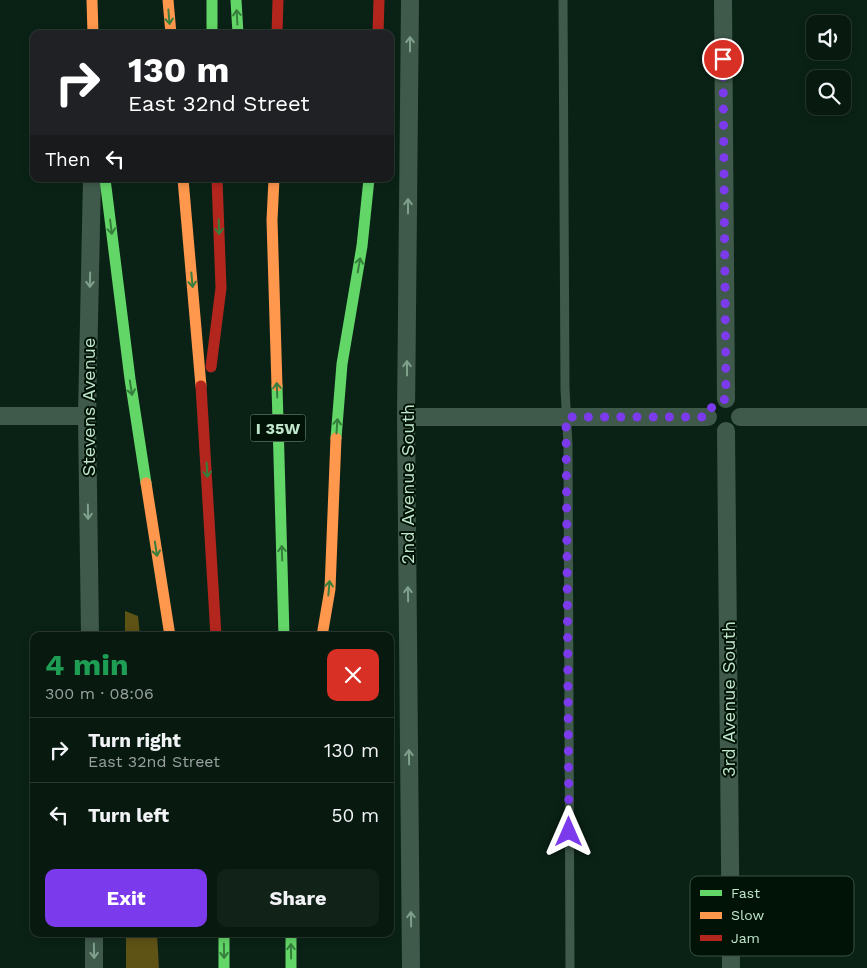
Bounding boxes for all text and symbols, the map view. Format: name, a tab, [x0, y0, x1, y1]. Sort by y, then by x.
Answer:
one-way arrow	[164, 9, 174, 25]
one-way arrow	[232, 9, 242, 26]
map controls	[806, 15, 851, 115]
button: sound	[806, 15, 851, 60]
one-way arrow	[405, 36, 414, 52]
pin	[702, 38, 744, 80]
icon: arrive	[709, 45, 737, 73]
text: 130 m	[128, 49, 229, 91]
icon: right	[45, 50, 110, 115]
button: search	[806, 70, 851, 115]
text: East 32nd Street	[128, 91, 310, 116]
icon: left	[101, 145, 129, 173]
text: Then	[45, 148, 91, 171]
one-way arrow	[403, 198, 413, 214]
one-way arrow	[106, 219, 116, 235]
one-way arrow	[214, 219, 224, 235]
one-way arrow	[354, 257, 364, 273]
one-way arrow	[187, 271, 197, 287]
one-way arrow	[85, 272, 95, 288]
street label: Stevens Avenue	[78, 338, 99, 476]
one-way arrow	[402, 361, 412, 377]
one-way arrow	[126, 380, 136, 396]
one-way arrow	[272, 382, 282, 398]
street label: 2nd Avenue South	[397, 404, 418, 564]
road number: I 35W	[250, 414, 306, 442]
one-way arrow	[332, 418, 342, 434]
one-way arrow	[202, 461, 211, 477]
one-way arrow	[83, 504, 93, 520]
one-way arrow	[152, 541, 162, 557]
one-way arrow	[277, 545, 287, 561]
one-way arrow	[324, 580, 334, 596]
one-way arrow	[403, 587, 413, 603]
street label: 3rd Avenue South	[718, 621, 739, 777]
text: 4 min	[45, 647, 129, 682]
button: close	[327, 649, 379, 701]
text: 300 m · 08:06	[45, 684, 154, 703]
text: Turn right	[88, 729, 181, 752]
icon: right	[45, 736, 73, 764]
text: 130 m	[324, 739, 379, 762]
one-way arrow	[405, 749, 414, 765]
text: East 32nd Street	[88, 752, 220, 771]
icon: left	[45, 801, 73, 829]
text: Turn left	[88, 804, 169, 827]
text: 50 m	[332, 804, 379, 827]
position arrow	[542, 805, 594, 857]
button: Exit	[45, 869, 207, 927]
button: Share	[217, 869, 379, 927]
legend	[690, 876, 854, 956]
text: Fast	[731, 885, 760, 901]
text: Slow	[731, 907, 764, 923]
one-way arrow	[406, 912, 416, 928]
text: Jam	[731, 930, 760, 946]
one-way arrow	[89, 942, 99, 959]
one-way arrow	[219, 942, 229, 959]
one-way arrow	[286, 943, 296, 960]

